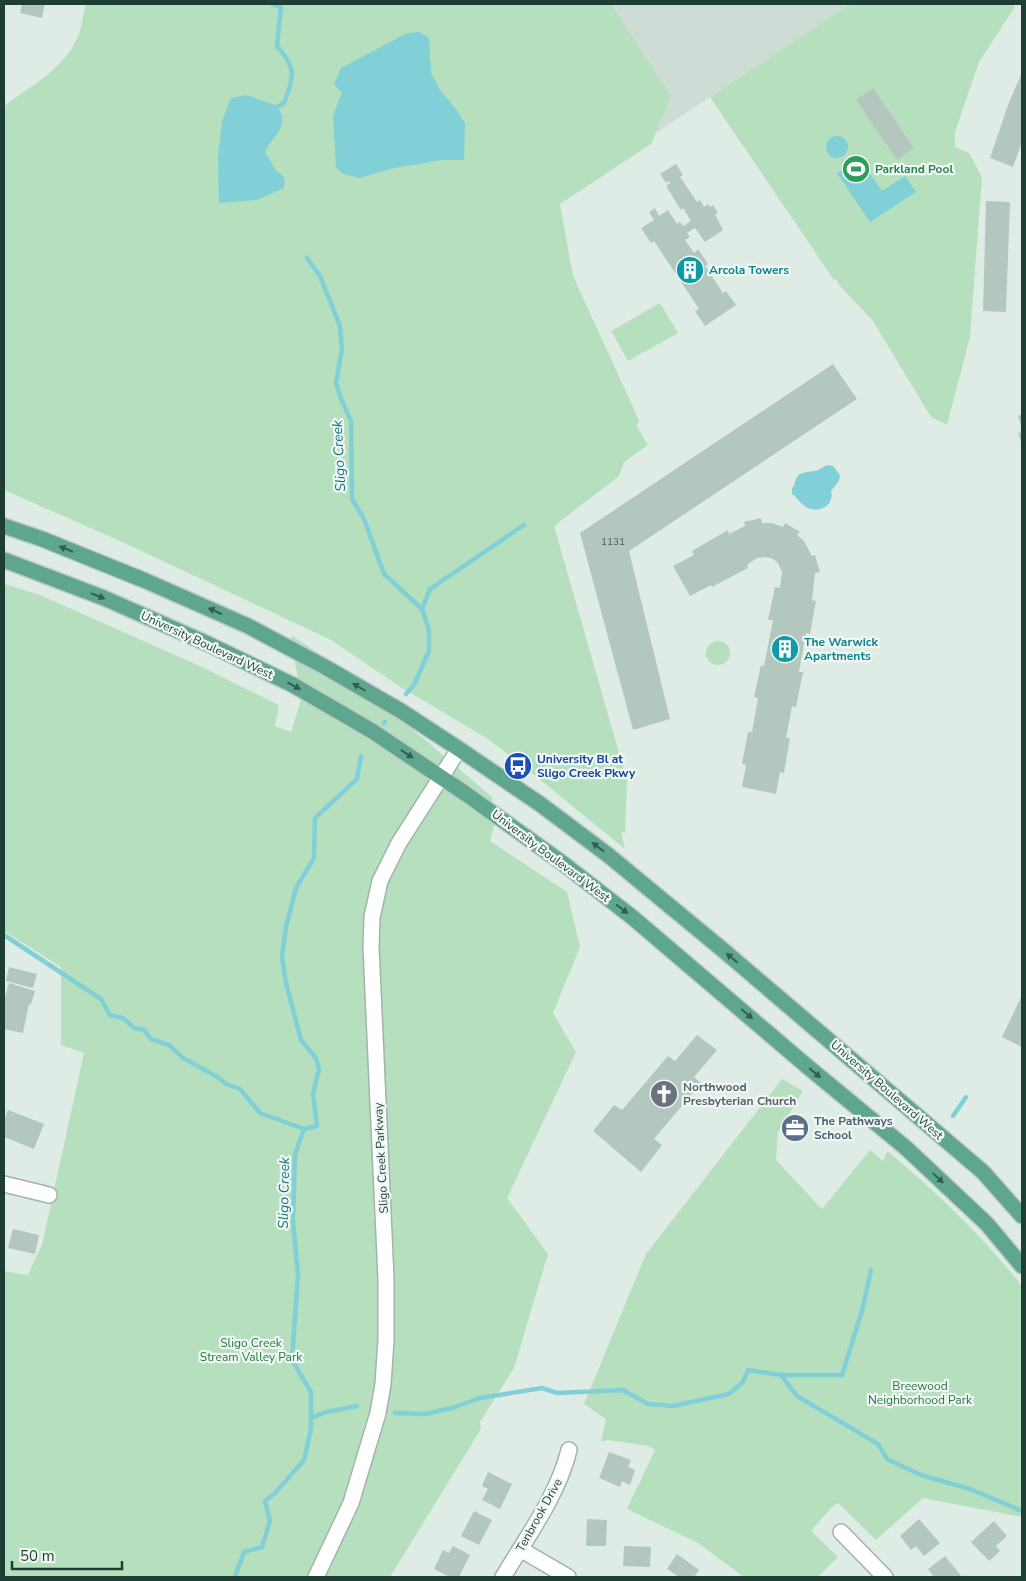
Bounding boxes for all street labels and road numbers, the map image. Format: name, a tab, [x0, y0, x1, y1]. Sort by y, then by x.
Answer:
street label: University Boulevard West	[138, 607, 276, 683]
street label: University Boulevard West	[489, 806, 614, 906]
street label: University Boulevard West	[827, 1037, 947, 1144]
street label: Sligo Creek Parkway	[370, 1101, 392, 1214]
street label: Tenbrook Drive	[512, 1475, 566, 1555]

